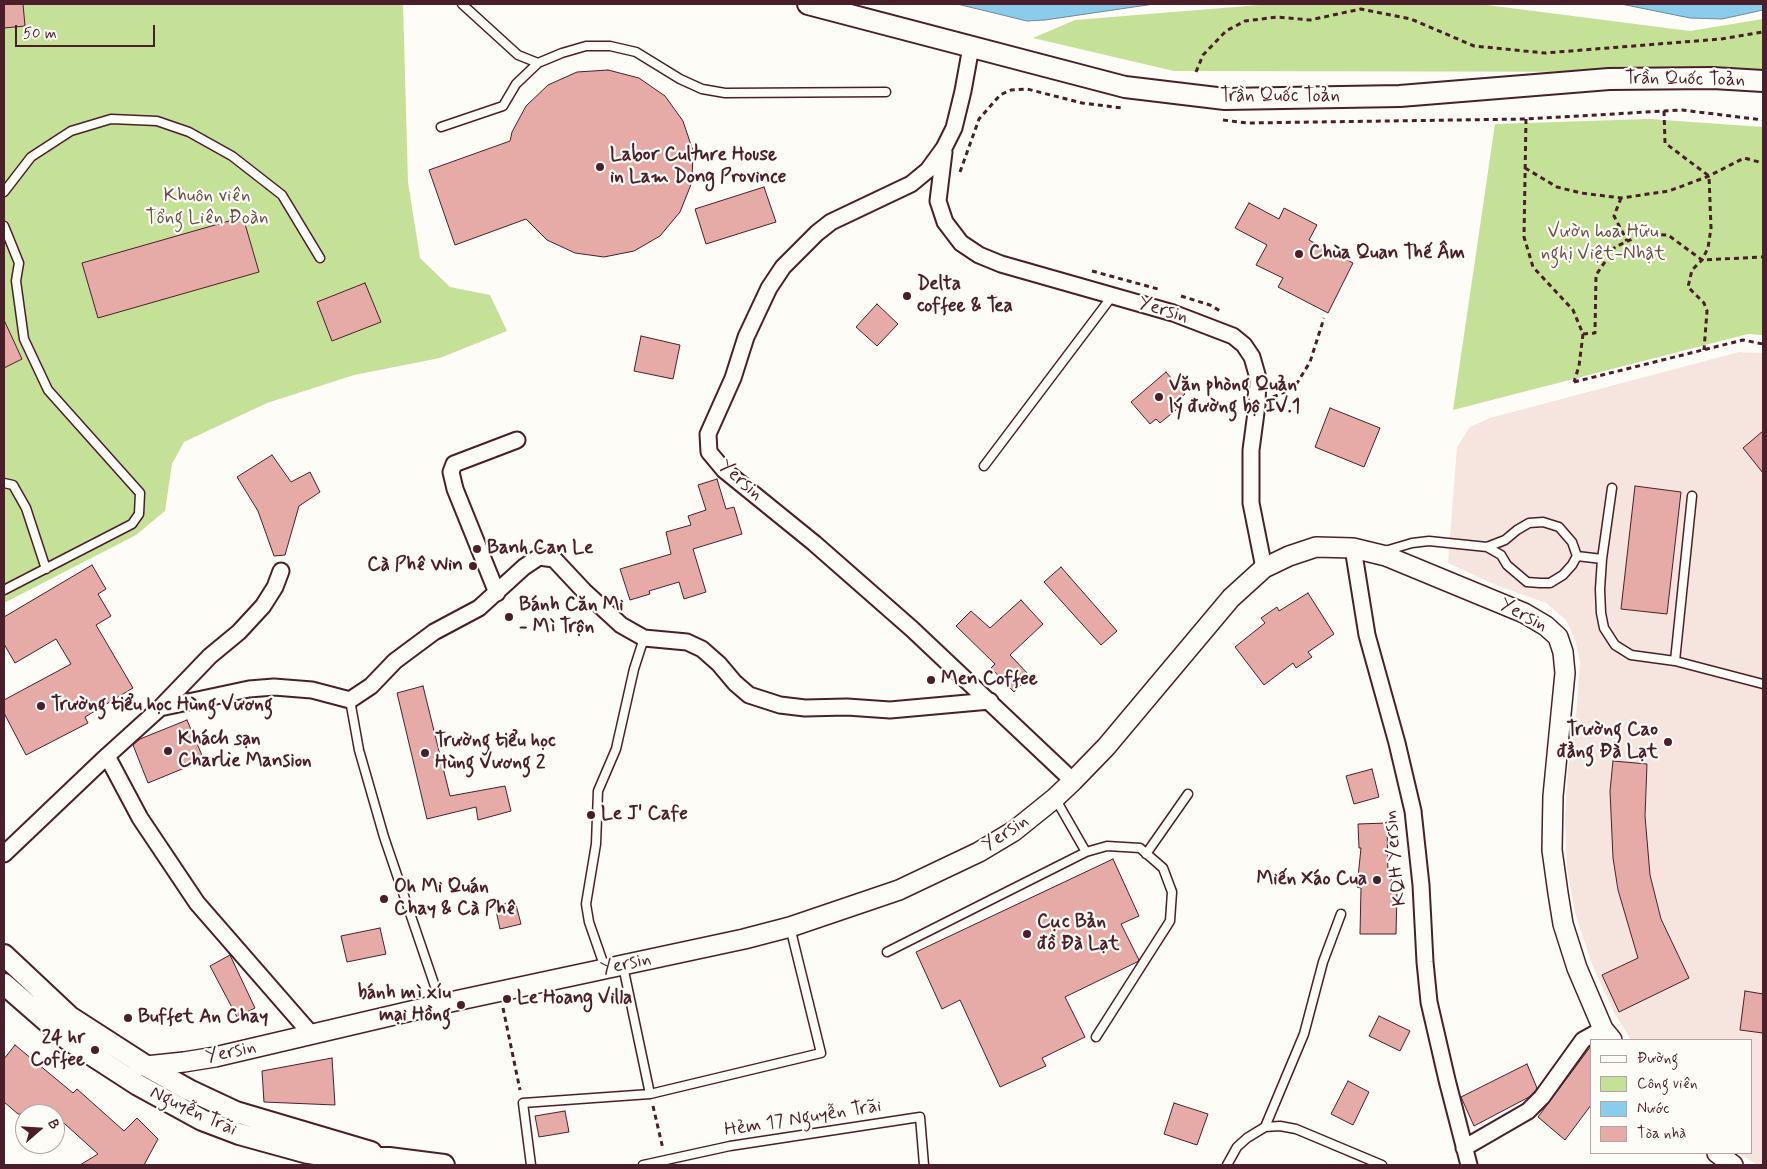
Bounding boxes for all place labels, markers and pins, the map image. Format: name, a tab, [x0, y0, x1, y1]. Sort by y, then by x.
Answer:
place label: Labor Culture House in Lam Dong Province	[610, 145, 786, 189]
marker: Labor Culture House in Lam Dong Province	[594, 161, 606, 173]
place label: Chùa Quan Thế Âm	[1309, 243, 1465, 265]
marker: Chùa Quan Thế Âm	[1293, 248, 1305, 260]
place label: Delta coffee & Tea	[917, 274, 1013, 318]
marker: Delta coffee & Tea	[901, 290, 913, 302]
place label: Văn phòng Quản lý đường bộ IV.1	[1169, 375, 1300, 419]
marker: Văn phòng Quản lý đường bộ IV.1	[1153, 391, 1165, 403]
place label: Banh Can Le	[487, 538, 593, 560]
marker: Banh Can Le	[471, 543, 483, 555]
place label: Cà Phê Win	[367, 555, 463, 577]
marker: Cà Phê Win	[467, 560, 479, 572]
place label: Bánh Căn Mi - Mì Trộn	[519, 595, 624, 639]
marker: Bánh Căn Mi - Mì Trộn	[503, 611, 515, 623]
place label: Men Coffee	[941, 669, 1038, 691]
marker: Men Coffee	[925, 674, 937, 686]
place label: Trường tiểu học Hùng Vương	[51, 695, 273, 717]
marker: Trường tiểu học Hùng Vương	[35, 700, 47, 712]
place label: Trường Cao đẳng Đà Lạt	[1557, 720, 1658, 764]
place label: Khách sạn Charlie Mansion	[178, 729, 312, 773]
place label: Trường tiểu học Hùng Vương 2	[435, 731, 556, 775]
marker: Trường Cao đẳng Đà Lạt	[1662, 736, 1674, 748]
marker: Khách sạn Charlie Mansion	[162, 745, 174, 757]
marker: Trường tiểu học Hùng Vương 2	[419, 747, 431, 759]
place label: Le J' Cafe	[601, 804, 688, 826]
marker: Le J' Cafe	[585, 809, 597, 821]
place label: Miến Xáo Cua	[1257, 869, 1367, 891]
marker: Miến Xáo Cua	[1371, 874, 1383, 886]
place label: Oh Mi Quán Chay & Cà Phê	[394, 877, 516, 921]
marker: Oh Mi Quán Chay & Cà Phê	[378, 893, 390, 905]
place label: Cục Bản đồ Đà Lạt	[1037, 912, 1119, 956]
marker: Cục Bản đồ Đà Lạt	[1021, 928, 1033, 940]
place label: bánh mì xíu mại Hồng	[358, 983, 451, 1027]
place label: Le Hoang Villa	[517, 988, 632, 1010]
marker: Le Hoang Villa	[501, 993, 513, 1005]
marker: bánh mì xíu mại Hồng	[455, 999, 467, 1011]
place label: Buffet An Chay	[138, 1007, 268, 1029]
marker: Buffet An Chay	[122, 1012, 134, 1024]
place label: 24 hr Coffee	[30, 1028, 85, 1072]
marker: 24 hr Coffee	[89, 1044, 101, 1056]

